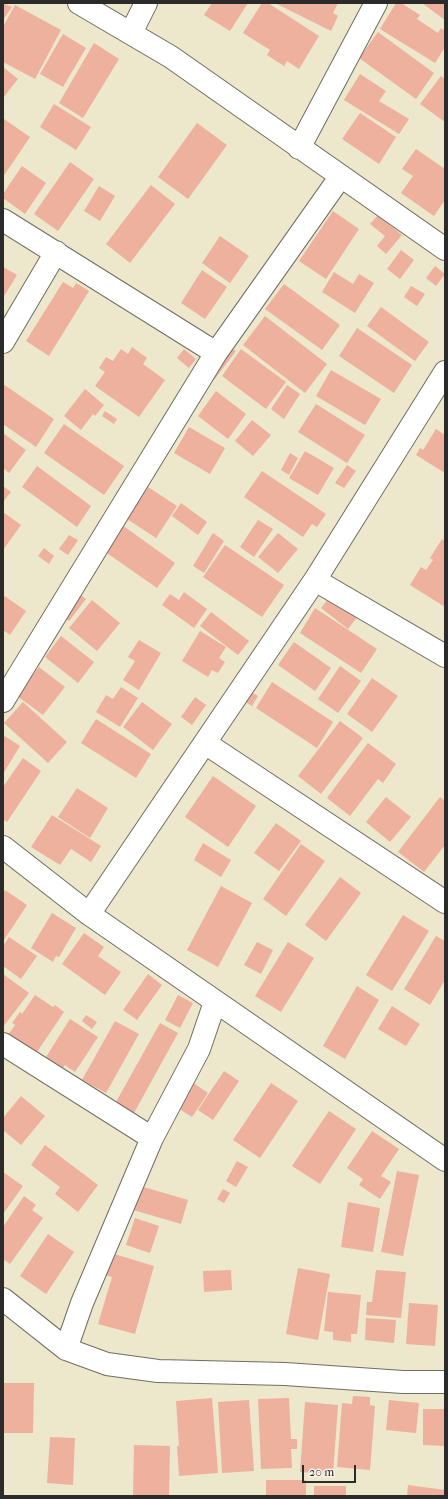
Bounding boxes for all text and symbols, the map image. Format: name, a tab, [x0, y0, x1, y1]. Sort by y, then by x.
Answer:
scale bar	[304, 1457, 358, 1483]
text: 20 m	[309, 1465, 334, 1479]

